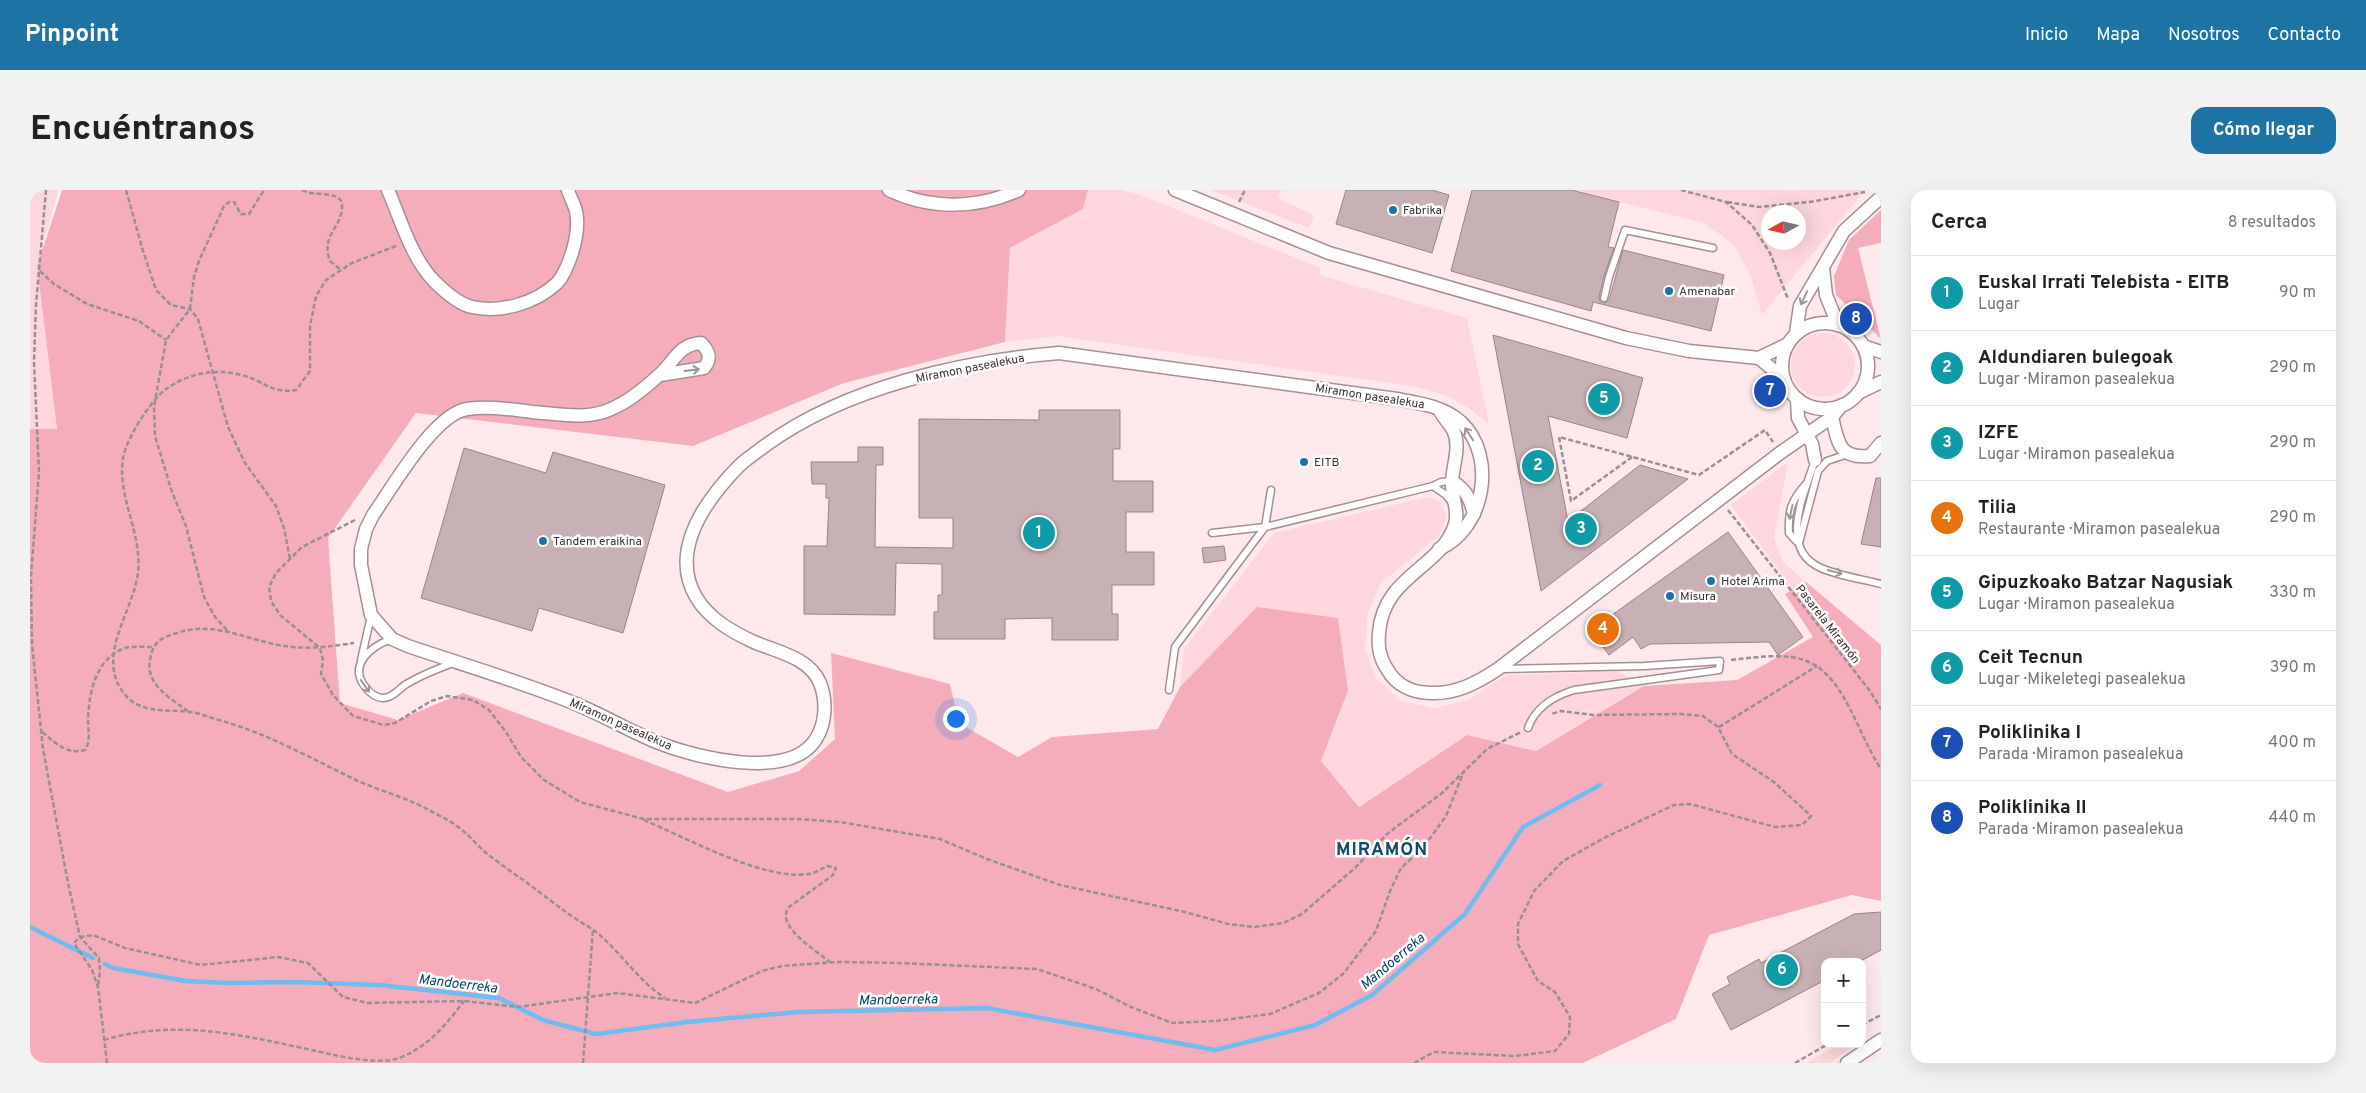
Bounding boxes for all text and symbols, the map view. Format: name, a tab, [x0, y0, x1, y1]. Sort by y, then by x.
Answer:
text: Pinpoint	[25, 20, 119, 50]
text: Inicio	[2025, 24, 2068, 47]
text: Mapa	[2096, 24, 2140, 47]
text: Nosotros	[2168, 24, 2240, 47]
text: Contacto	[2268, 24, 2341, 47]
button: Cómo llegar	[2191, 107, 2336, 154]
text: Encuéntranos	[30, 108, 255, 152]
place label: Fabrika	[1403, 203, 1442, 219]
marker: Fabrika	[1387, 204, 1399, 216]
north arrow	[1761, 205, 1806, 250]
text: Cerca	[1931, 209, 1987, 236]
text: 8 resultados	[2228, 213, 2316, 233]
text: Euskal Irrati Telebista - EITB	[1978, 271, 2229, 295]
text: 1	[1944, 283, 1950, 303]
text: 90 m	[2279, 283, 2316, 303]
place label: Amenabar	[1679, 284, 1736, 300]
marker: Amenabar	[1663, 285, 1675, 297]
one-way arrow	[1799, 290, 1808, 305]
text: Lugar	[1978, 295, 2020, 315]
pin: 8	[1840, 300, 1872, 338]
text: Aldundiaren bulegoak	[1978, 346, 2173, 370]
street label: Miramon pasealekua	[914, 351, 1026, 387]
text: 2	[1942, 358, 1952, 378]
text: 290 m	[2269, 358, 2316, 378]
one-way arrow	[684, 365, 700, 375]
text: Lugar · Miramon pasealekua	[1978, 370, 2175, 390]
pin: 7	[1754, 372, 1786, 410]
street label: Miramon pasealekua	[1314, 380, 1426, 414]
pin: 5	[1588, 380, 1620, 418]
text: IZFE	[1978, 421, 2019, 445]
one-way arrow	[1463, 427, 1473, 441]
text: 3	[1942, 433, 1952, 453]
text: 290 m	[2269, 433, 2316, 453]
text: Lugar · Miramon pasealekua	[1978, 445, 2175, 465]
pin: 2	[1522, 447, 1554, 485]
place label: EITB	[1314, 455, 1339, 471]
marker: EITB	[1298, 456, 1310, 468]
text: Tilia	[1978, 496, 2016, 520]
one-way arrow	[1785, 503, 1795, 519]
text: 4	[1942, 508, 1952, 528]
text: 290 m	[2269, 508, 2316, 528]
pin: 3	[1565, 510, 1597, 548]
pin: 1	[1023, 514, 1055, 552]
text: Restaurante · Miramon pasealekua	[1978, 520, 2220, 540]
place label: Tandem eraikina	[553, 534, 642, 550]
marker: Tandem eraikina	[537, 535, 549, 547]
one-way arrow	[1826, 568, 1842, 577]
text: Gipuzkoako Batzar Nagusiak	[1978, 571, 2233, 595]
place label: Hotel Arima	[1721, 574, 1785, 590]
marker: Hotel Arima	[1705, 575, 1717, 587]
street label: Pasarela Miramón	[1791, 582, 1863, 667]
text: 5	[1942, 583, 1952, 603]
text: 330 m	[2269, 583, 2316, 603]
place label: Misura	[1680, 589, 1716, 605]
marker: Misura	[1664, 590, 1676, 602]
text: Lugar · Miramon pasealekua	[1978, 595, 2175, 615]
pin: 4	[1587, 610, 1619, 648]
text: Ceit Tecnun	[1978, 646, 2083, 670]
text: 6	[1942, 658, 1952, 678]
text: 390 m	[2270, 658, 2316, 678]
text: Lugar · Mikeletegi pasealekua	[1978, 670, 2186, 690]
one-way arrow	[360, 679, 370, 693]
street label: Miramon pasealekua	[567, 695, 674, 755]
your location	[943, 706, 969, 732]
text: Poliklinika I	[1978, 721, 2081, 745]
text: 7	[1943, 733, 1951, 753]
text: 400 m	[2268, 733, 2316, 753]
text: Parada · Miramon pasealekua	[1978, 745, 2183, 765]
text: Poliklinika II	[1978, 796, 2087, 820]
text: 8	[1942, 808, 1952, 828]
text: 440 m	[2269, 808, 2316, 828]
text: Parada · Miramon pasealekua	[1978, 820, 2183, 840]
district label: MIRAMÓN	[1336, 837, 1428, 862]
water label: Mandoerreka	[1357, 930, 1429, 994]
pin: 6	[1766, 951, 1798, 989]
map controls	[1821, 958, 1866, 1048]
button: +	[1821, 958, 1866, 1003]
water label: Mandoerreka	[418, 971, 499, 998]
water label: Mandoerreka	[858, 991, 938, 1010]
button: −	[1821, 1003, 1866, 1048]

